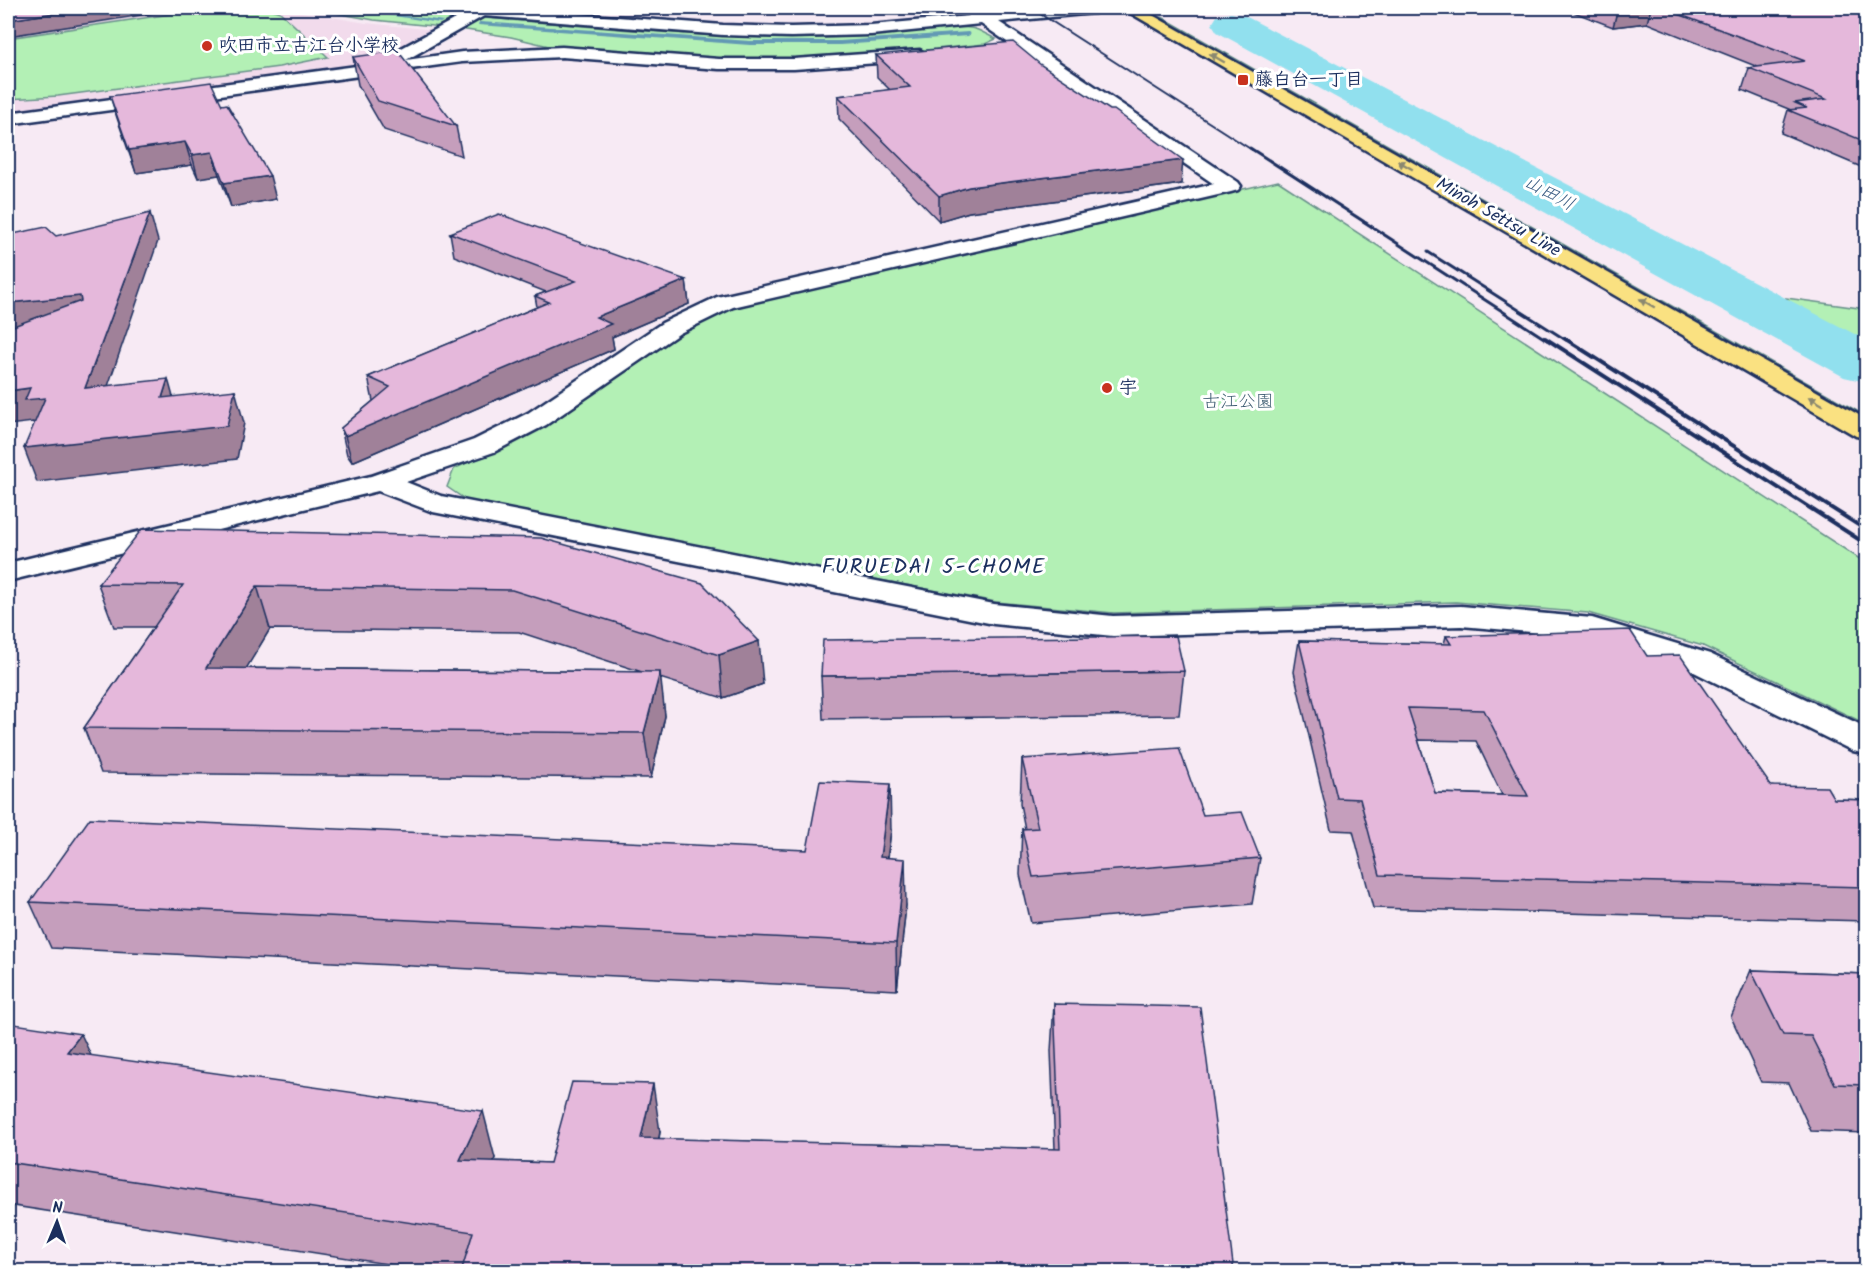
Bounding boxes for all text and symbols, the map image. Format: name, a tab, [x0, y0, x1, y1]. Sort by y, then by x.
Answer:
place label: 吹田市立古江台小学校	[219, 32, 399, 61]
marker: 吹田市立古江台小学校	[200, 39, 214, 53]
one-way arrow	[1209, 53, 1225, 64]
place label: 藤白台一丁目	[1255, 66, 1363, 95]
marker: 藤白台一丁目	[1236, 73, 1250, 87]
one-way arrow	[1396, 160, 1413, 170]
water label: 山田川	[1518, 169, 1580, 219]
street label: Minoh Settsu Line	[1430, 170, 1566, 266]
one-way arrow	[1639, 298, 1655, 309]
place label: 宇	[1119, 374, 1137, 403]
marker: 宇	[1100, 381, 1114, 395]
park label: 古江公園	[1202, 388, 1274, 417]
one-way arrow	[1808, 395, 1824, 406]
district label: FURUEDAI 5-CHOME	[822, 550, 1046, 585]
north arrow	[27, 1192, 87, 1252]
text: N	[52, 1196, 63, 1221]

